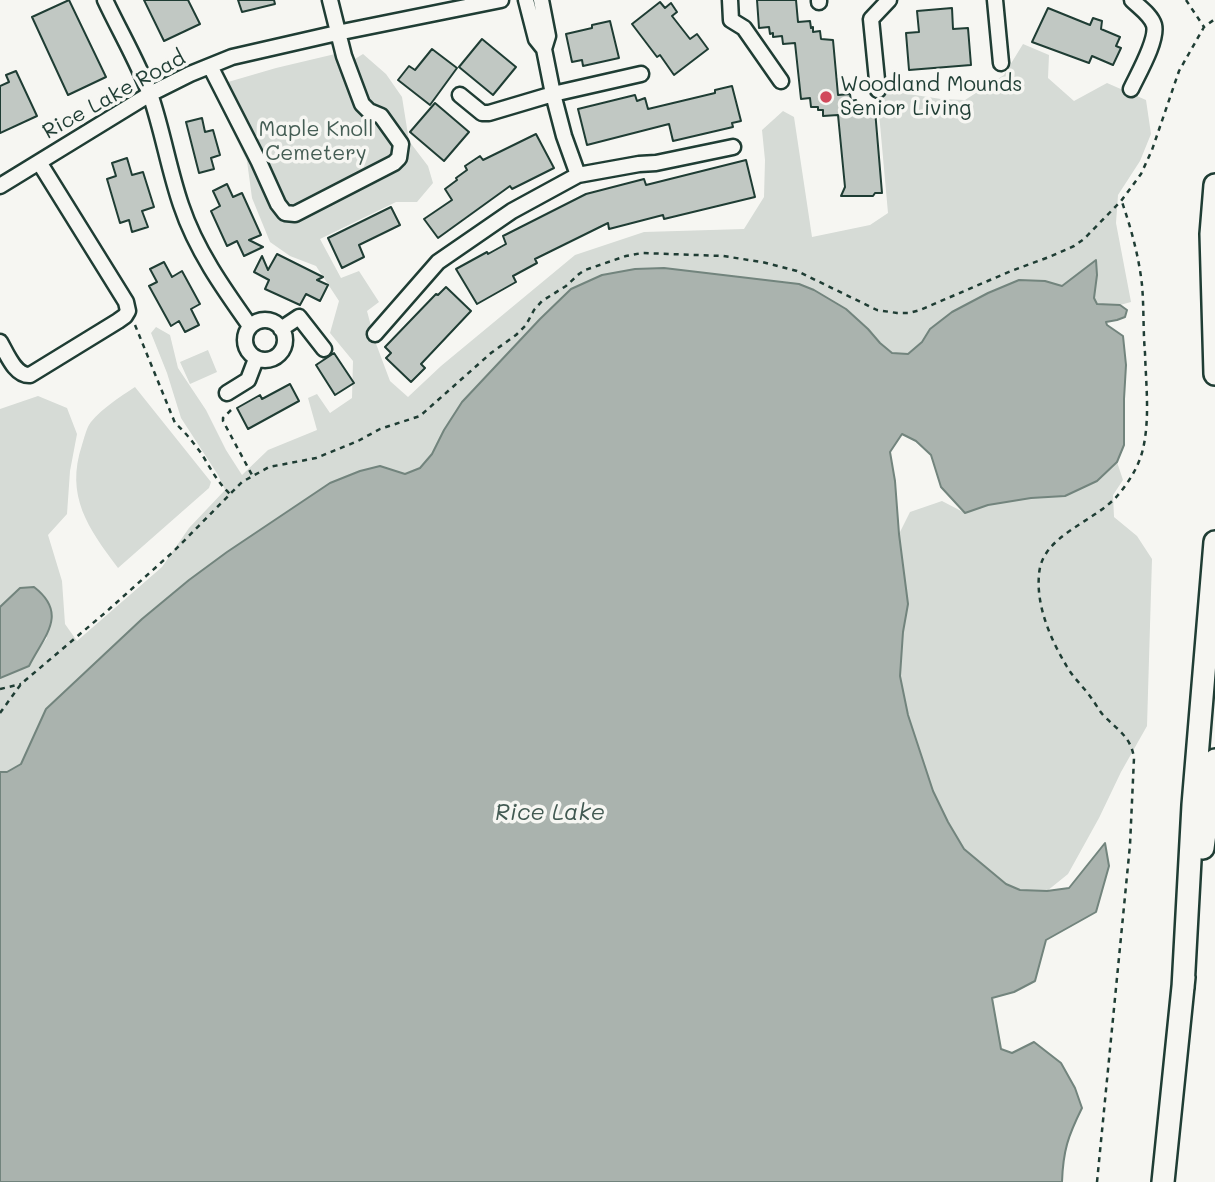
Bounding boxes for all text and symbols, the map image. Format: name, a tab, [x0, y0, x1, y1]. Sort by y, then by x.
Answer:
street label: Rice Lake Road	[38, 45, 190, 145]
place label: Woodland Mounds Senior Living	[840, 72, 1023, 122]
marker: Woodland Mounds Senior Living	[818, 89, 834, 105]
park label: Maple Knoll Cemetery	[258, 117, 374, 167]
water label: Rice Lake	[495, 799, 605, 827]

